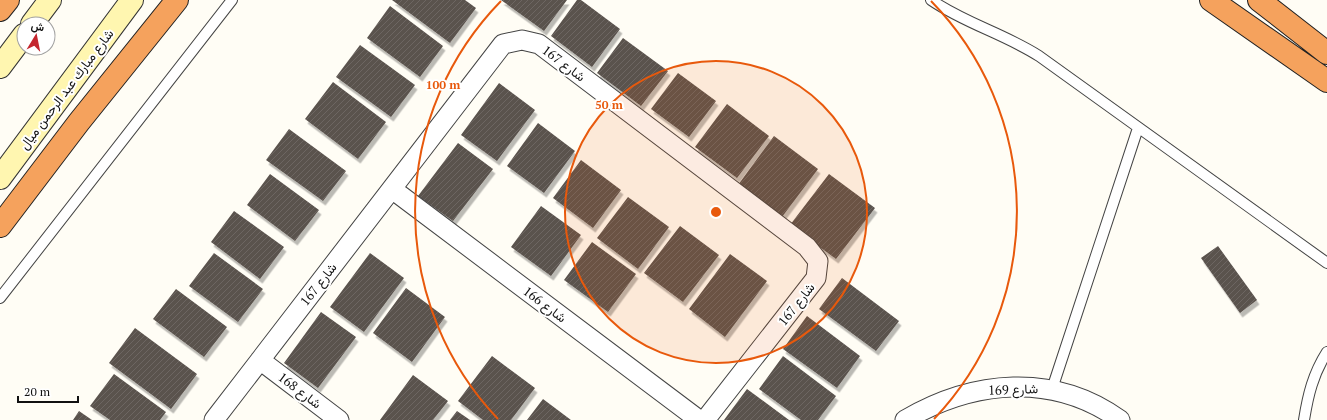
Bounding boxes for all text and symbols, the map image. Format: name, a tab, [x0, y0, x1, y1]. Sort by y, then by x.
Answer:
north arrow	[16, 16, 56, 56]
street label: شارع مبارك عبد الرحمن ميال	[16, 26, 116, 152]
street label: شارع 167	[538, 41, 589, 86]
text: 100 m	[426, 77, 460, 92]
text: 50 m	[595, 97, 623, 112]
centre of rings	[709, 205, 723, 219]
street label: شارع 167	[295, 259, 341, 310]
street label: شارع 167	[773, 279, 819, 330]
street label: شارع 166	[519, 282, 570, 327]
street label: شارع 168	[274, 368, 325, 413]
scale bar	[18, 378, 78, 404]
street label: شارع 169	[988, 379, 1038, 400]
text: 20 m	[24, 384, 51, 399]

